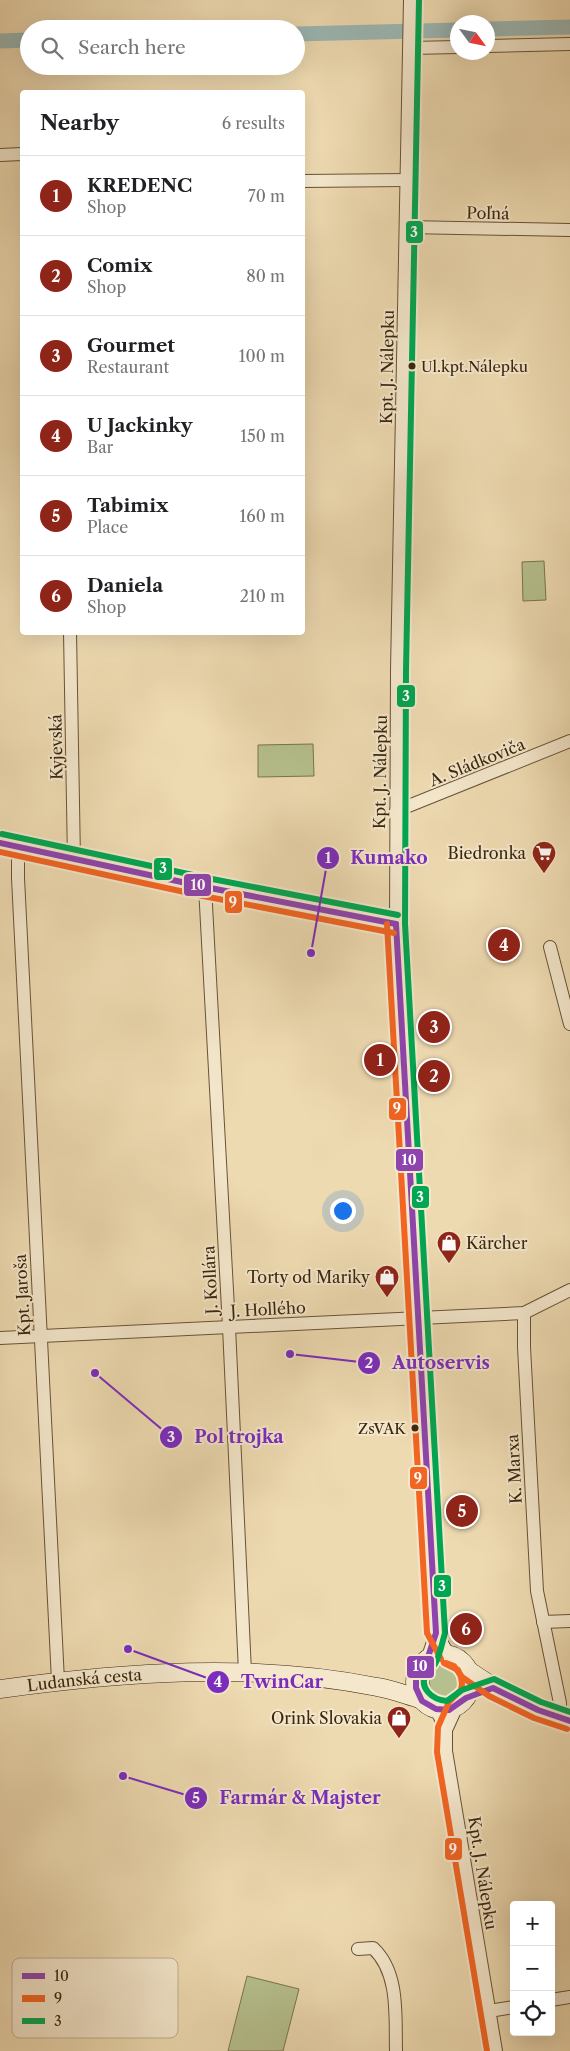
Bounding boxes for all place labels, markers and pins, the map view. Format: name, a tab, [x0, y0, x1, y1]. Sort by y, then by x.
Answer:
place label: Ul.kpt.Nálepku	[421, 357, 528, 376]
marker: Ul.kpt.Nálepku	[407, 361, 417, 371]
supermarket icon: Biedronka	[531, 840, 557, 874]
callout: Kumako	[315, 842, 437, 875]
place label: Biedronka	[448, 843, 527, 863]
pin: 4	[488, 926, 520, 964]
pin: 3	[418, 1008, 450, 1046]
pin: 1	[364, 1041, 396, 1079]
pin: 2	[418, 1057, 450, 1095]
shop icon: Kärcher	[436, 1230, 462, 1264]
place label: Kärcher	[466, 1233, 528, 1253]
shop icon: Torty od Mariky	[374, 1264, 400, 1298]
place label: Torty od Mariky	[247, 1267, 371, 1287]
callout: Autoservis	[357, 1346, 500, 1379]
place label: ZsVAK	[358, 1419, 407, 1438]
callout: Pol trojka	[159, 1420, 293, 1453]
marker: ZsVAK	[410, 1423, 420, 1433]
pin: 5	[446, 1492, 478, 1530]
pin: 6	[450, 1610, 482, 1648]
callout: TwinCar	[205, 1665, 333, 1698]
shop icon: Orink Slovakia	[386, 1705, 412, 1739]
place label: Orink Slovakia	[271, 1708, 383, 1728]
callout: Farmár & Majster	[184, 1781, 391, 1814]

